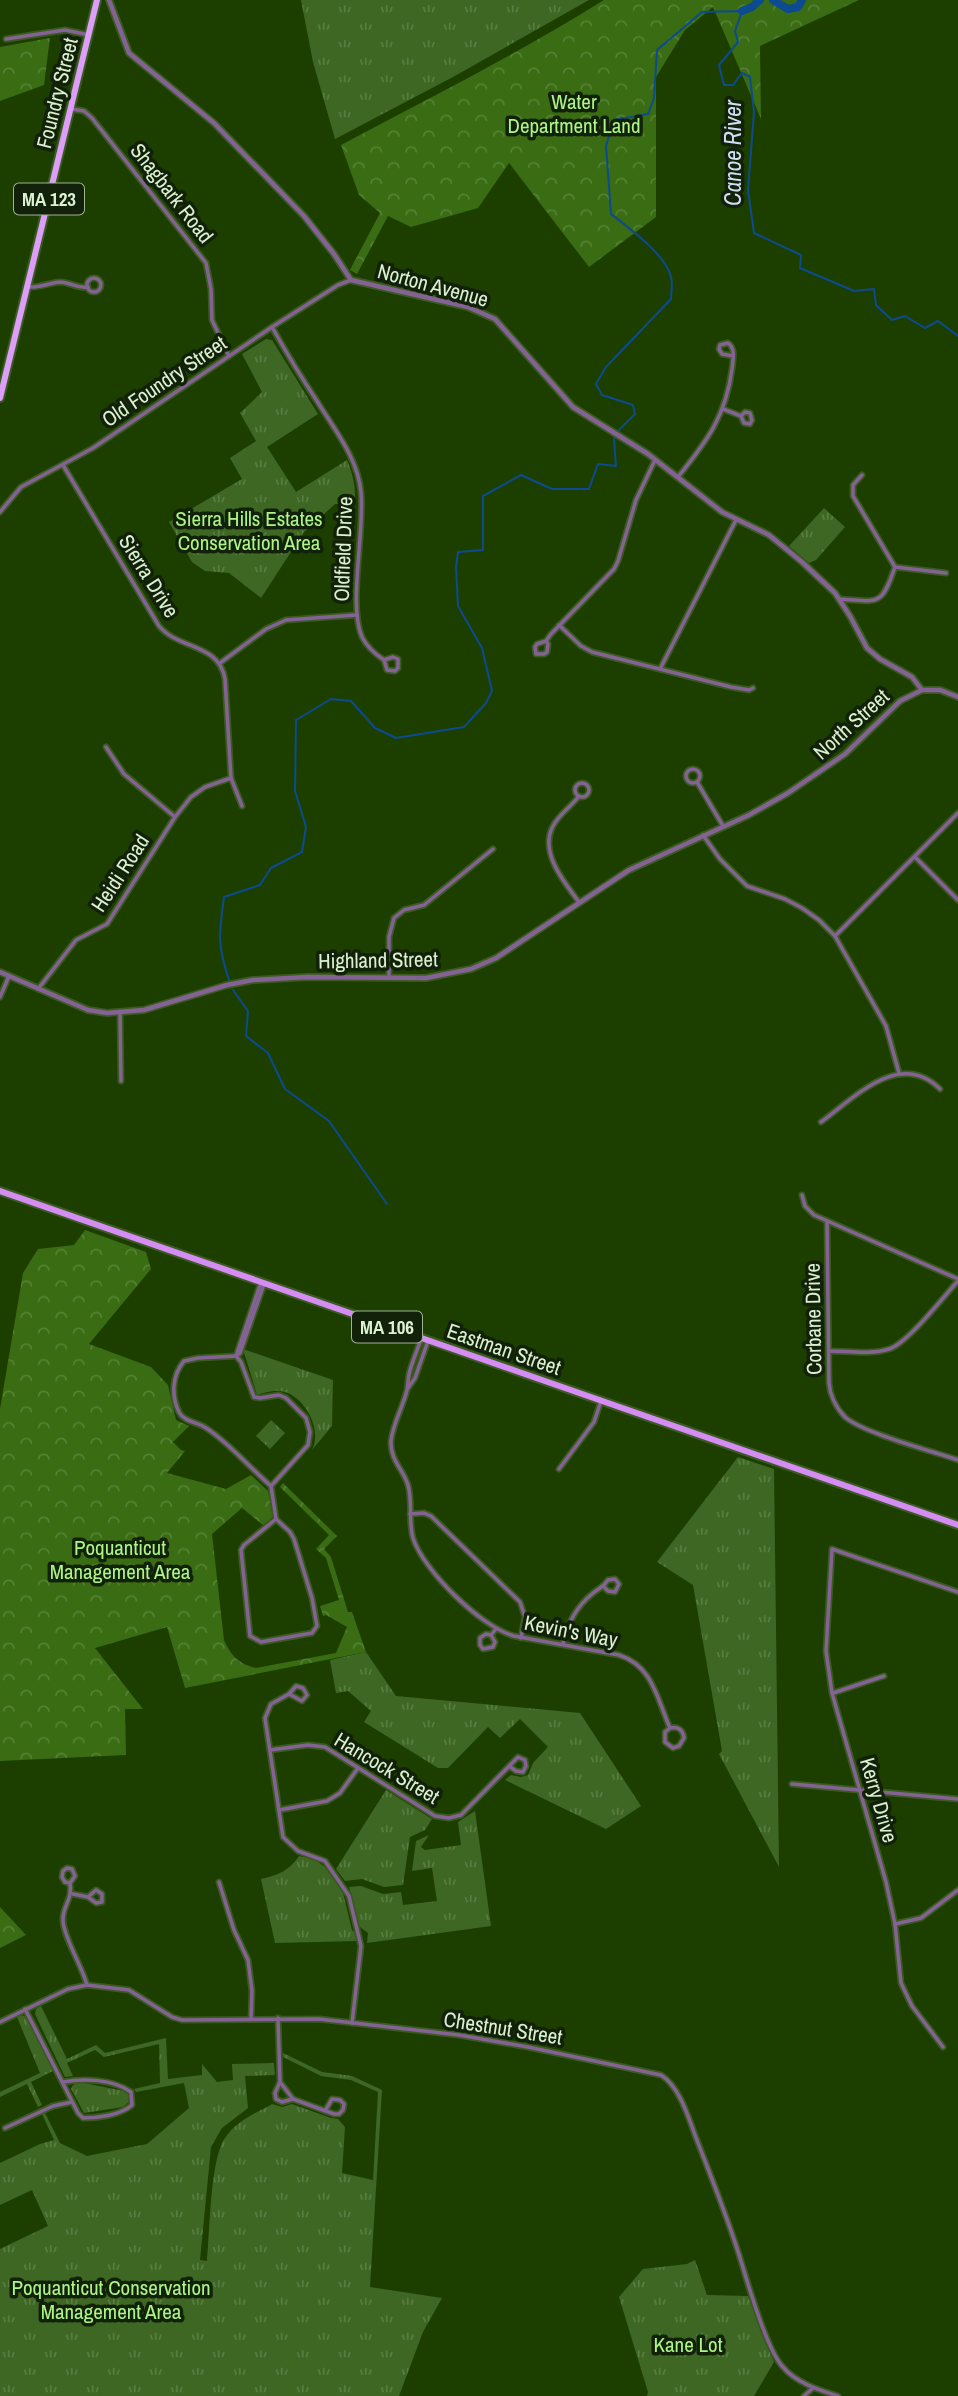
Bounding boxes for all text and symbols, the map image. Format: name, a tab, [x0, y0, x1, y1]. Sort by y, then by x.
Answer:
street label: Foundry Street	[29, 34, 85, 151]
park label: Water Department Land	[507, 87, 641, 140]
water label: Canoe River	[717, 99, 748, 206]
street label: Shagbark Road	[124, 137, 220, 249]
road number: MA 123	[14, 183, 84, 214]
street label: Norton Avenue	[374, 256, 492, 314]
street label: Old Foundry Street	[96, 328, 232, 433]
street label: Oldfield Drive	[327, 496, 359, 602]
park label: Sierra Hills Estates Conservation Area	[175, 504, 323, 557]
street label: Sierra Drive	[112, 529, 186, 623]
street label: North Street	[807, 682, 895, 766]
street label: Heidi Road	[84, 829, 156, 917]
street label: Highland Street	[318, 944, 438, 976]
street label: Corbane Drive	[798, 1263, 828, 1375]
road number: MA 106	[352, 1312, 422, 1343]
street label: Eastman Street	[443, 1316, 565, 1382]
park label: Poquanticut Management Area	[50, 1533, 191, 1586]
street label: Kevin's Way	[522, 1608, 621, 1654]
street label: Hancock Street	[329, 1725, 445, 1811]
street label: Kerry Drive	[853, 1754, 905, 1846]
street label: Chestnut Street	[442, 2004, 565, 2052]
park label: Poquanticut Conservation Management Area	[11, 2273, 211, 2326]
park label: Kane Lot	[654, 2330, 723, 2359]

